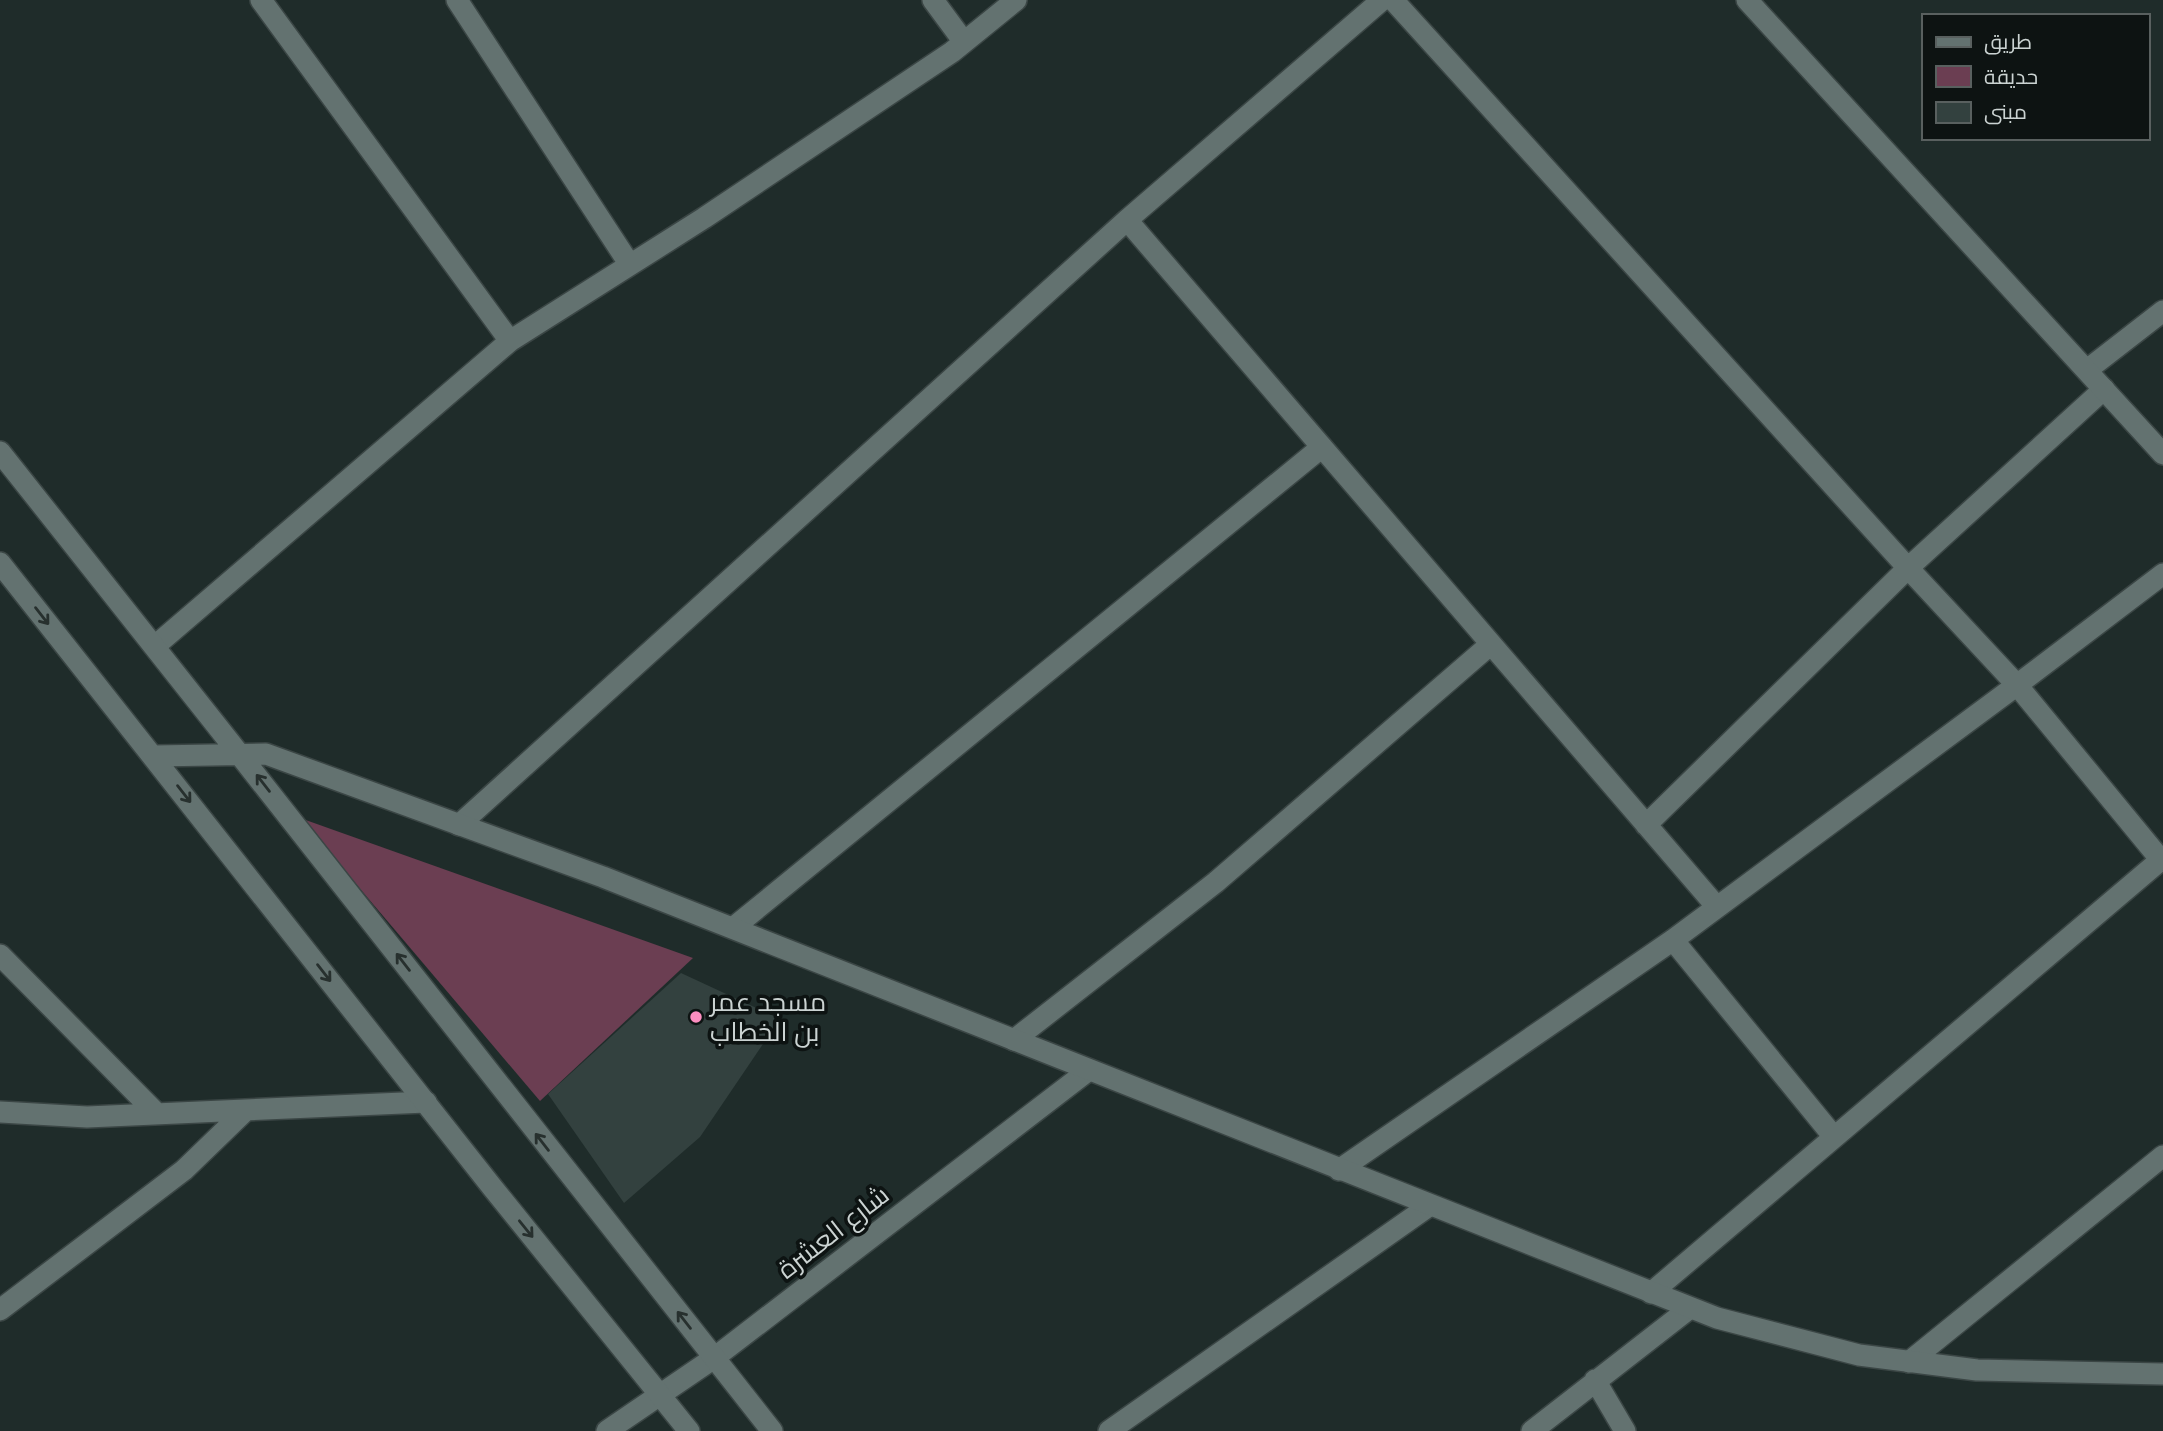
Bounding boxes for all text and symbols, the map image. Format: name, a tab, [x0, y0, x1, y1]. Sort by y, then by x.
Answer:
legend	[1922, 14, 2149, 140]
text: طريق	[1984, 28, 2032, 55]
text: حديقة	[1984, 63, 2038, 89]
text: مبنى	[1984, 98, 2027, 125]
one-way arrow	[35, 607, 50, 625]
one-way arrow	[255, 774, 271, 792]
one-way arrow	[176, 785, 191, 803]
one-way arrow	[395, 954, 410, 972]
one-way arrow	[317, 964, 332, 982]
place label: مسجد عمر بن الخطاب	[708, 985, 826, 1048]
marker: مسجد عمر بن الخطاب	[688, 1009, 704, 1025]
one-way arrow	[535, 1133, 550, 1151]
street label: شارع العشرة	[770, 1178, 896, 1286]
one-way arrow	[518, 1219, 534, 1237]
one-way arrow	[677, 1311, 692, 1330]

